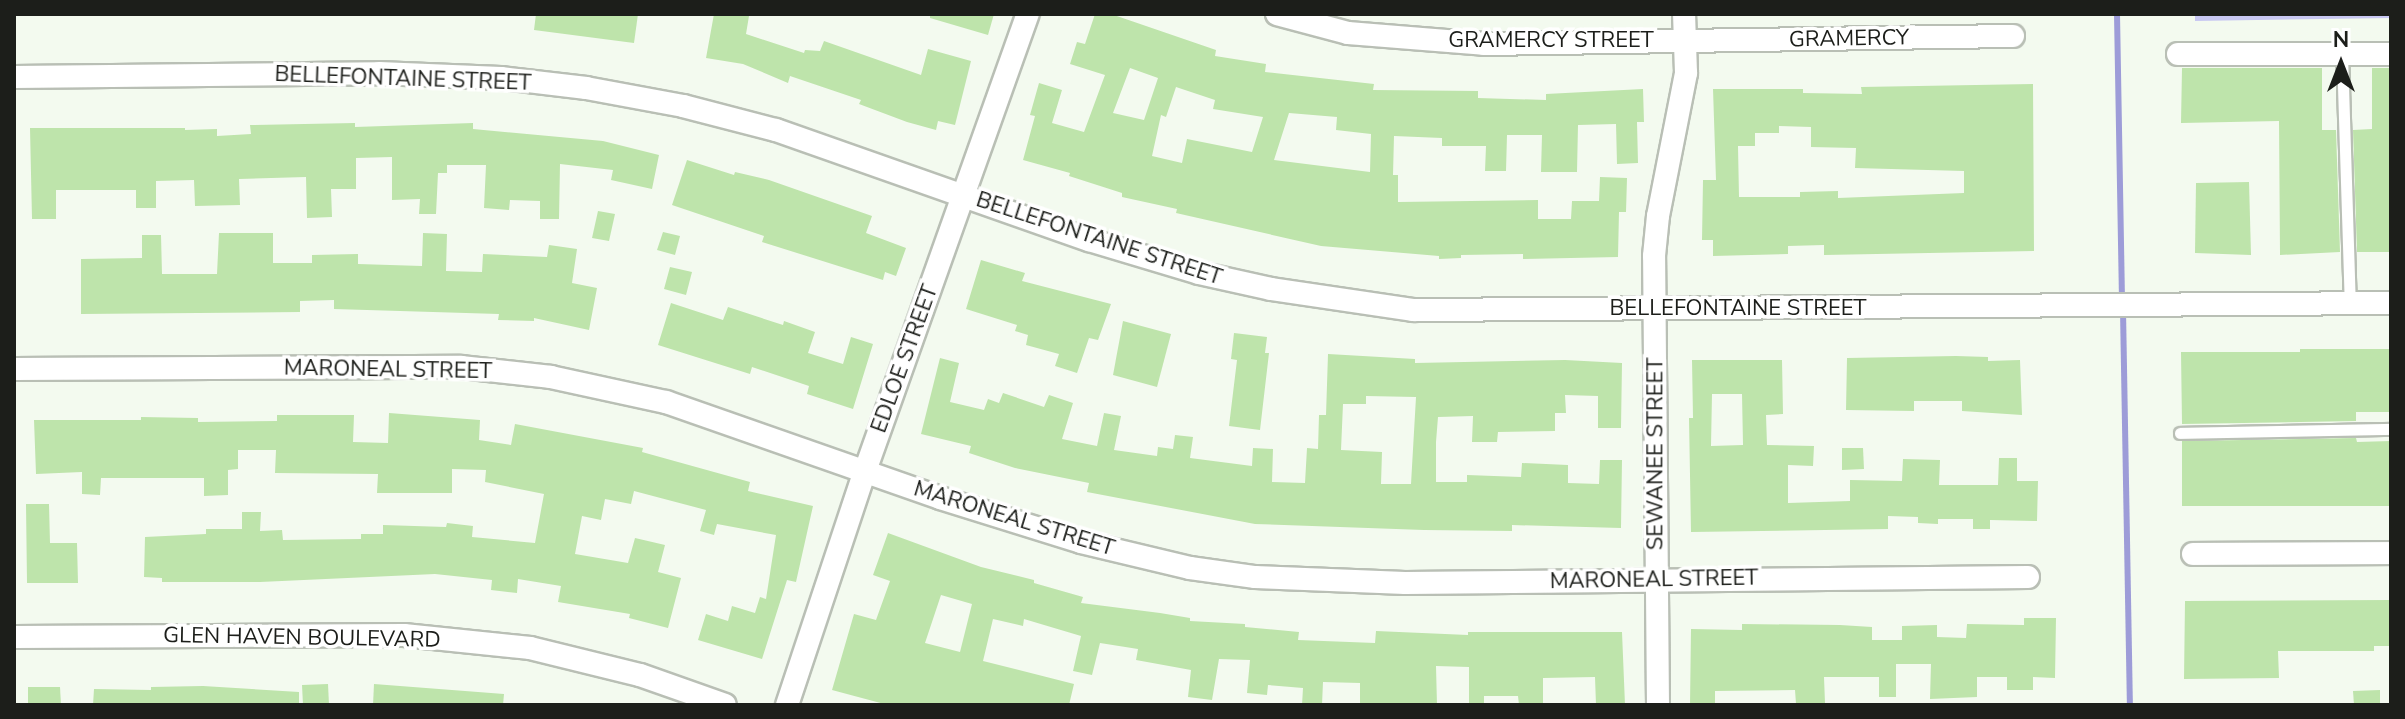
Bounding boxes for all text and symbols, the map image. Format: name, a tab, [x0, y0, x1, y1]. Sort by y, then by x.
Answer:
north arrow	[2301, 24, 2381, 104]
street label: GRAMERCY	[1789, 25, 1909, 53]
text: N	[2333, 25, 2349, 55]
street label: GRAMERCY STREET	[1448, 28, 1654, 54]
street label: BELLEFONTAINE STREET	[274, 61, 532, 97]
street label: BELLEFONTAINE STREET	[973, 187, 1225, 291]
street label: EDLOE STREET	[866, 281, 944, 437]
street label: BELLEFONTAINE STREET	[1609, 296, 1867, 322]
street label: MARONEAL STREET	[284, 355, 492, 385]
street label: SEWANEE STREET	[1643, 358, 1669, 550]
street label: MARONEAL STREET	[910, 476, 1118, 562]
street label: MARONEAL STREET	[1550, 565, 1758, 595]
street label: GLEN HAVEN BOULEVARD	[163, 622, 441, 654]

